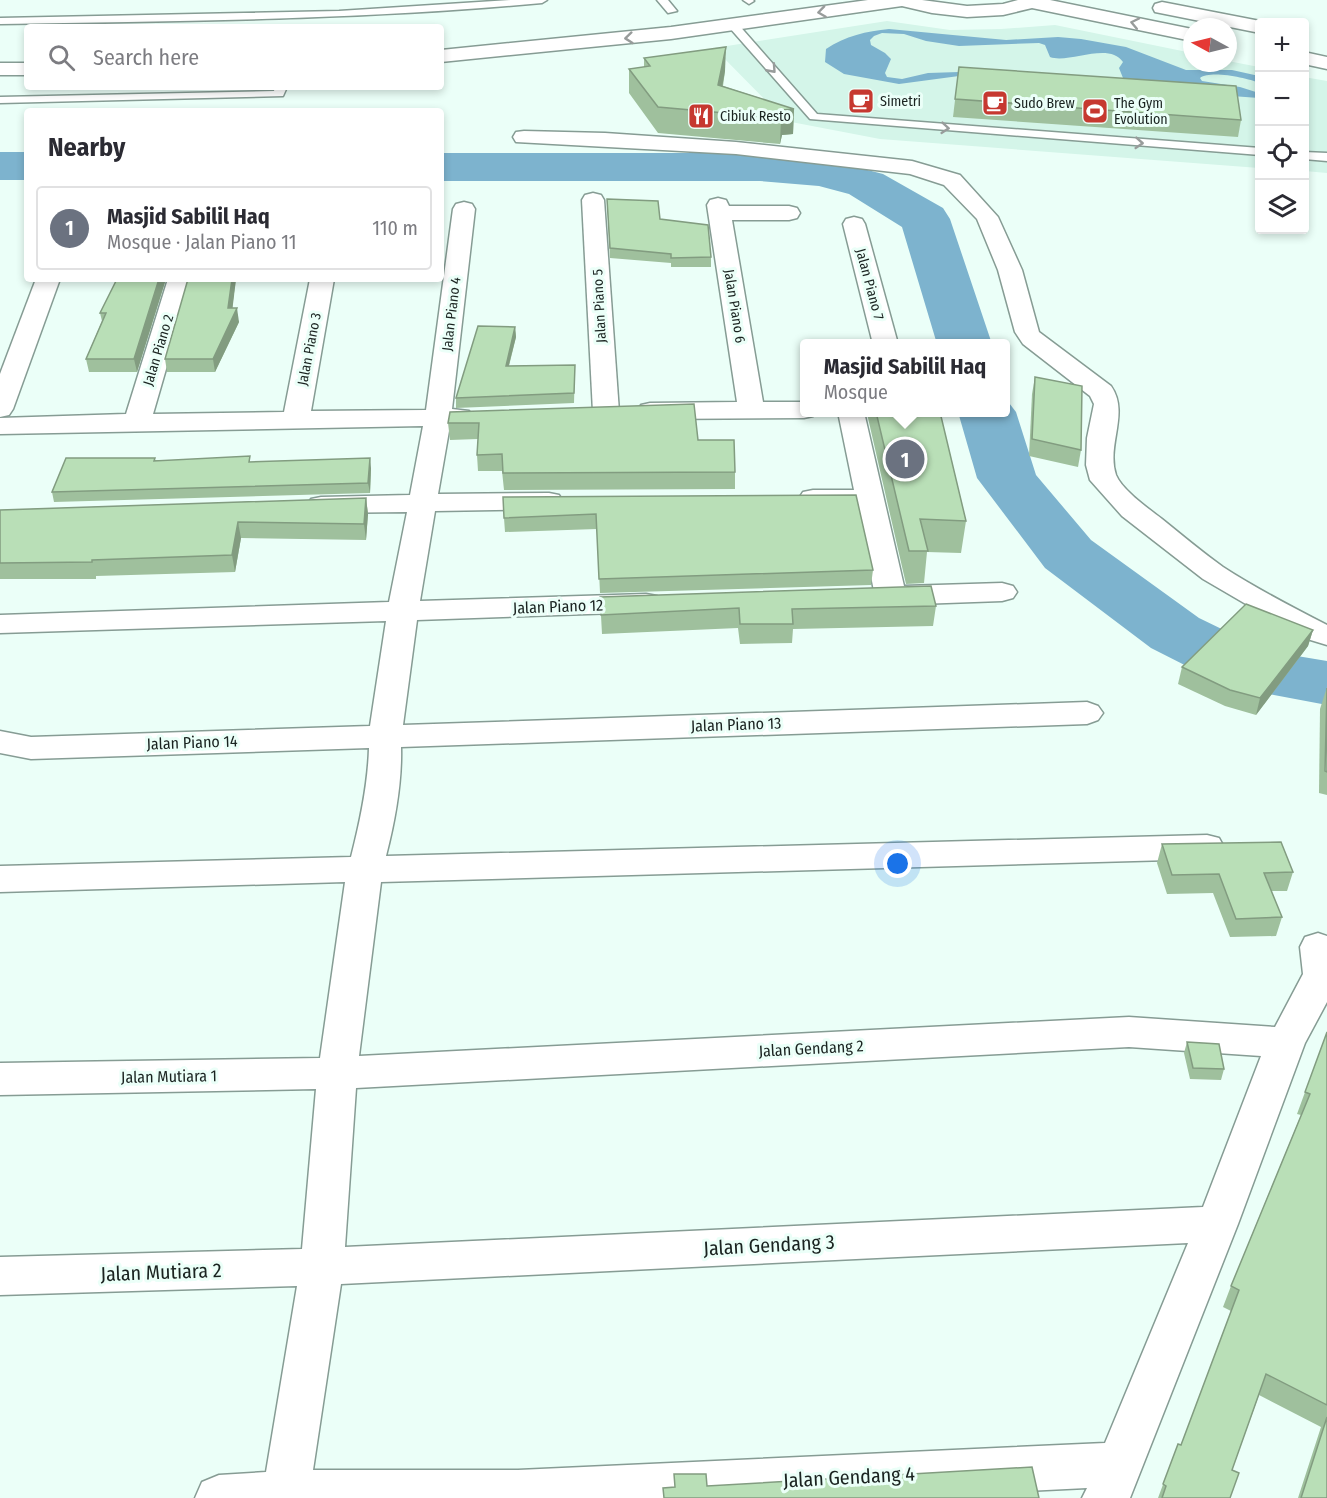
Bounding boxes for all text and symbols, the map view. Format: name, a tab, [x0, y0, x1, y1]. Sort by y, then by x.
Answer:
one-way arrow	[817, 6, 826, 18]
one-way arrow	[1130, 17, 1140, 30]
north arrow	[1183, 18, 1237, 72]
map controls	[1255, 18, 1309, 234]
button: +	[1255, 18, 1309, 72]
search box	[24, 24, 444, 90]
one-way arrow	[624, 31, 633, 44]
icon: search	[45, 41, 78, 74]
text: Search here	[93, 44, 199, 71]
one-way arrow	[765, 62, 776, 73]
button: −	[1255, 72, 1309, 126]
cafe icon: Simetri	[846, 86, 876, 116]
cafe icon: Sudo Brew	[980, 88, 1010, 118]
place label: Simetri	[880, 93, 921, 110]
place label: Sudo Brew	[1014, 95, 1075, 112]
place label: The Gym Evolution	[1114, 95, 1168, 128]
sports icon: The Gym Evolution	[1080, 96, 1110, 126]
restaurant icon: Cibiuk Resto	[686, 101, 716, 131]
place label: Cibiuk Resto	[720, 108, 791, 125]
one-way arrow	[940, 121, 949, 134]
button: locate	[1255, 126, 1309, 180]
text: Nearby	[48, 132, 125, 163]
one-way arrow	[1135, 136, 1144, 149]
button: layers	[1255, 180, 1309, 234]
text: Masjid Sabilil Haq	[107, 203, 270, 230]
text: 1	[65, 216, 74, 240]
text: 110 m	[372, 216, 418, 240]
text: Mosque · Jalan Piano 11	[107, 230, 297, 254]
street label: Jalan Piano 7	[852, 247, 887, 322]
street label: Jalan Piano 6	[720, 268, 749, 344]
street label: Jalan Piano 5	[589, 269, 610, 343]
street label: Jalan Piano 4	[439, 276, 464, 352]
street label: Jalan Piano 3	[294, 311, 325, 387]
street label: Jalan Piano 2	[140, 312, 177, 388]
popup	[800, 339, 1010, 417]
text: Masjid Sabilil Haq	[824, 353, 986, 380]
text: Mosque	[824, 380, 888, 404]
pin: 1	[886, 436, 924, 482]
street label: Jalan Piano 12	[513, 595, 604, 618]
street label: Jalan Piano 13	[690, 713, 782, 736]
street label: Jalan Piano 14	[146, 731, 238, 754]
your location	[883, 849, 912, 878]
street label: Jalan Gendang 2	[758, 1036, 864, 1061]
street label: Jalan Mutiara 1	[121, 1066, 217, 1087]
street label: Jalan Gendang 3	[703, 1230, 835, 1260]
street label: Jalan Mutiara 2	[100, 1258, 222, 1286]
street label: Jalan Gendang 4	[782, 1462, 916, 1492]

